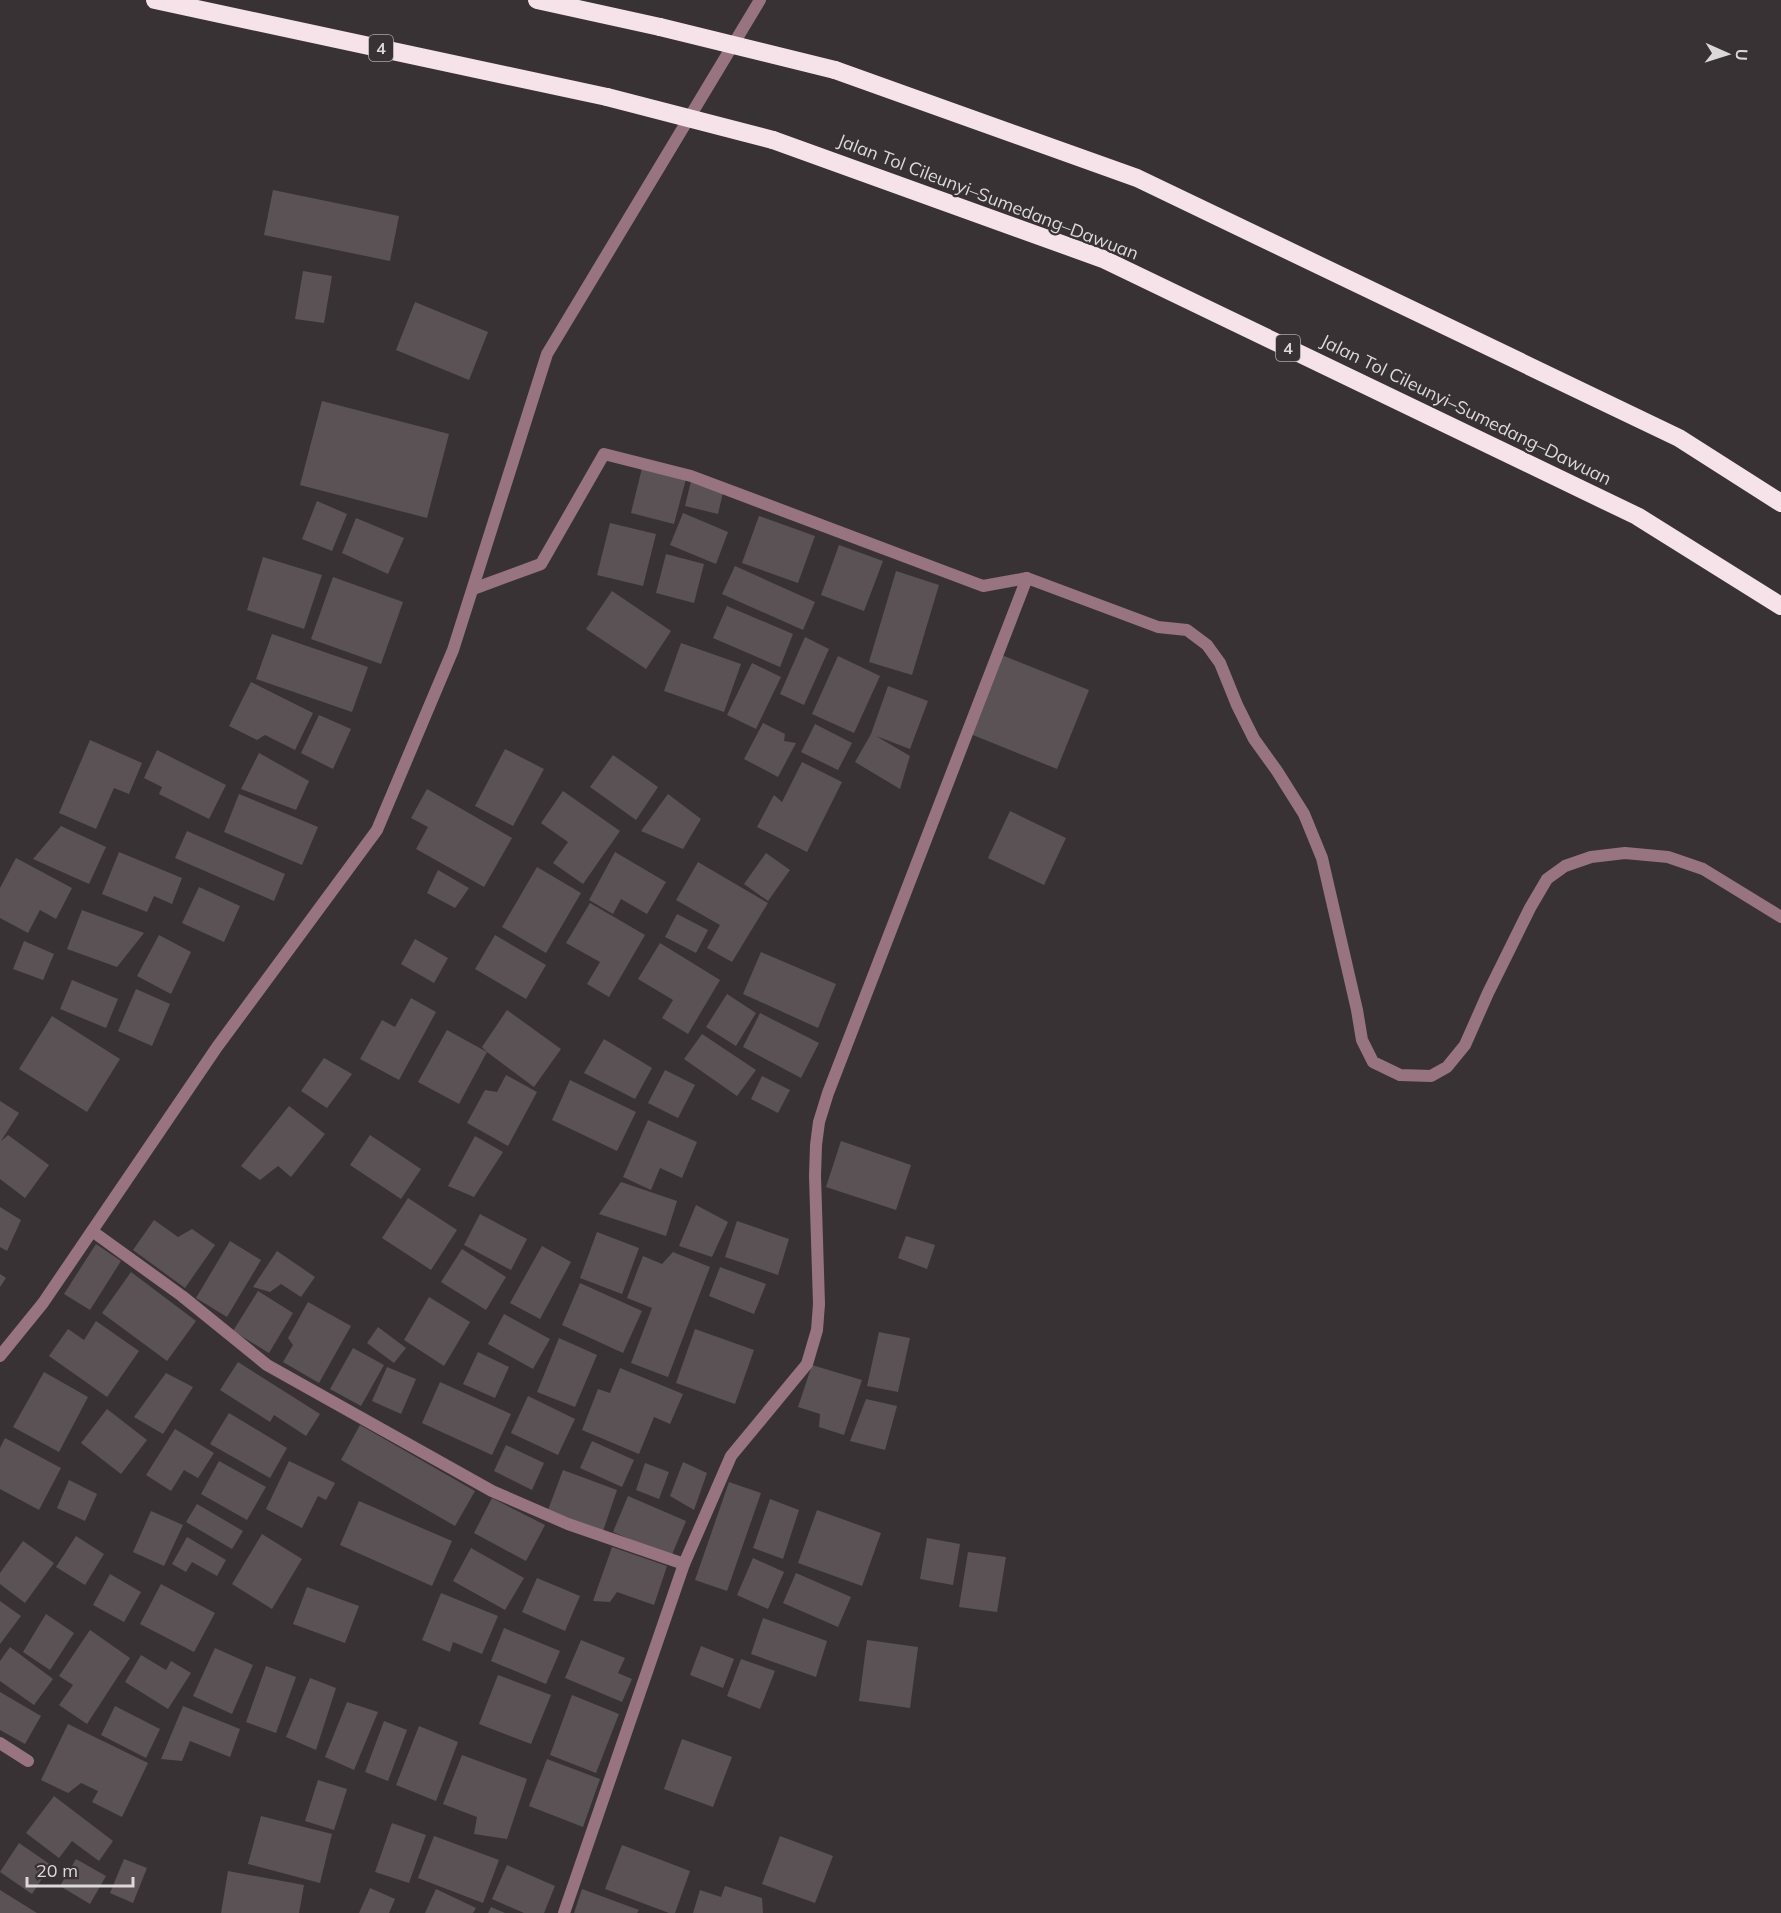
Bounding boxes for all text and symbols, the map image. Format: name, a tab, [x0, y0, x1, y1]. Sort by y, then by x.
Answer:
north arrow	[1697, 24, 1757, 84]
road number: 4	[369, 35, 393, 61]
text: U	[1732, 48, 1752, 61]
street label: Jalan Tol Cileunyi–Sumedang–Dawuan	[834, 128, 1142, 265]
street label: Jalan Tol Cileunyi–Sumedang–Dawuan	[1317, 329, 1615, 490]
road number: 4	[1276, 335, 1300, 361]
scale bar	[27, 1850, 134, 1888]
text: 20 m	[36, 1859, 78, 1882]

